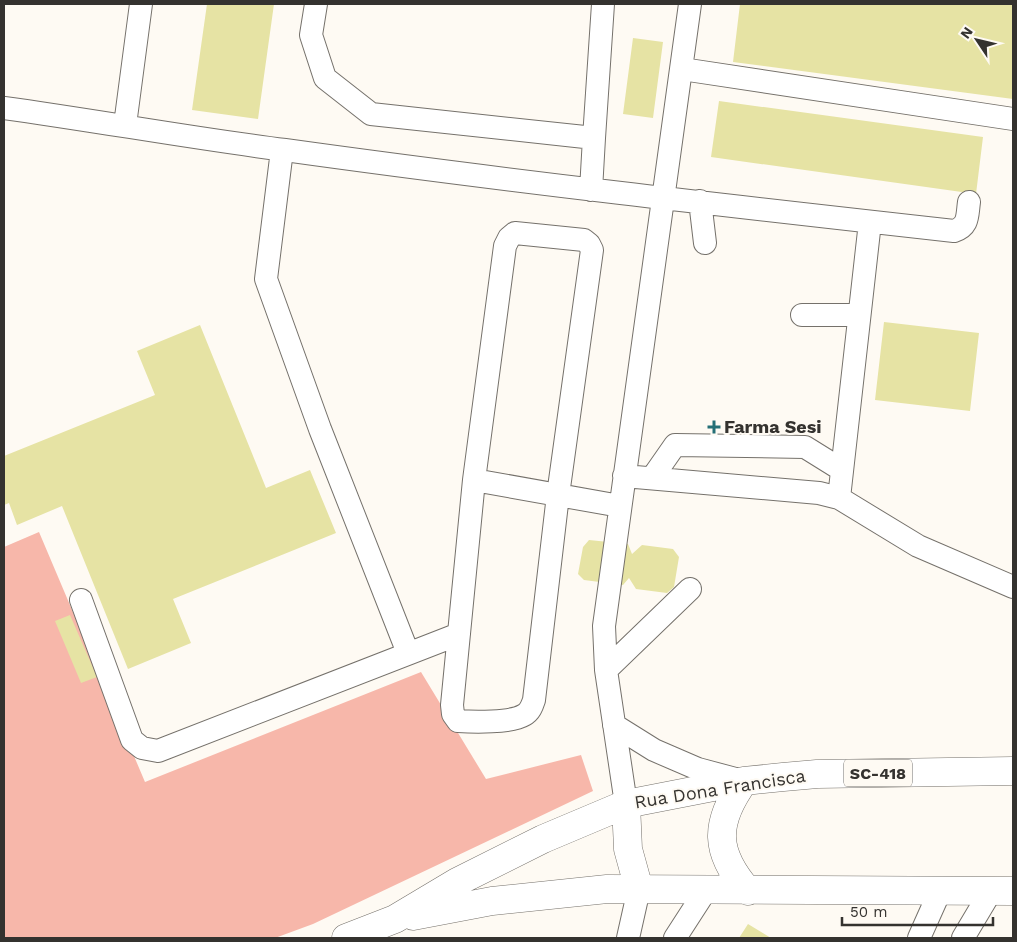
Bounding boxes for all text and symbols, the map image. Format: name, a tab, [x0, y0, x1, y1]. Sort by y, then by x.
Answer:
north arrow	[952, 15, 1002, 65]
text: N	[957, 24, 976, 41]
place label: Farma Sesi	[724, 416, 822, 437]
marker: Farma Sesi	[708, 421, 720, 433]
road number: SC-418	[844, 760, 912, 786]
street label: Rua Dona Francisca	[633, 765, 807, 812]
scale bar	[842, 894, 993, 926]
text: 50 m	[850, 903, 887, 921]

